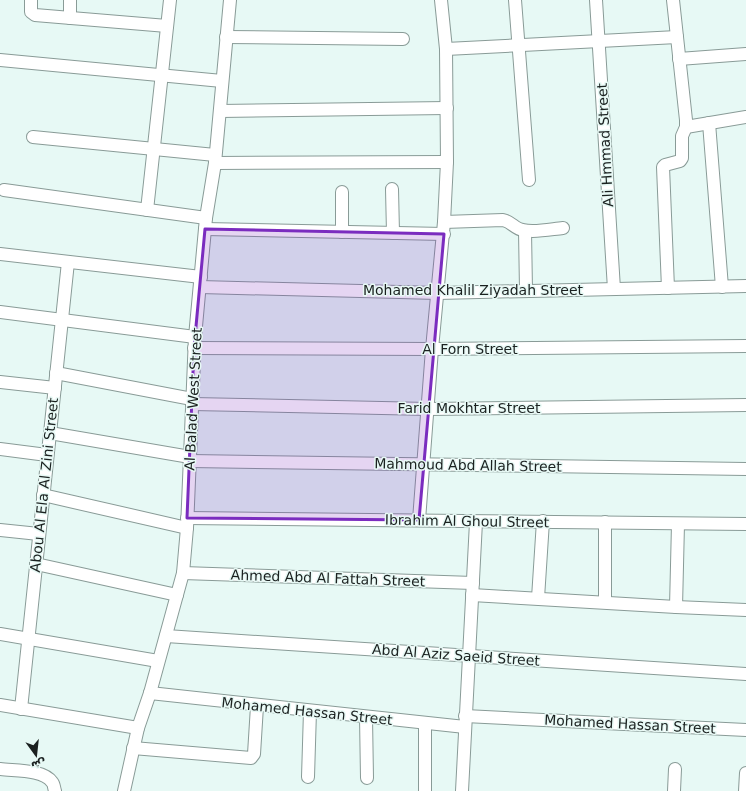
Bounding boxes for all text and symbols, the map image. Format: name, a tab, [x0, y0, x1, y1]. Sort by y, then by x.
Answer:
street label: Ali Hmmad Street	[594, 82, 616, 207]
street label: Mohamed Khalil Ziyadah Street	[363, 282, 584, 298]
street label: Al Balad West Street	[181, 327, 205, 471]
street label: Al Forn Street	[422, 341, 518, 357]
street label: Abou Al Ela Al Zini Street	[27, 397, 61, 573]
street label: Farid Mokhtar Street	[398, 400, 541, 416]
street label: Mahmoud Abd Allah Street	[374, 455, 562, 475]
street label: Ibrahim Al Ghoul Street	[385, 512, 550, 530]
street label: Ahmed Abd Al Fattah Street	[231, 567, 426, 589]
street label: Abd Al Aziz Saeid Street	[372, 641, 541, 669]
street label: Mohamed Hassan Street	[221, 694, 394, 728]
street label: Mohamed Hassan Street	[544, 712, 717, 737]
north arrow	[16, 735, 56, 775]
text: ش	[29, 756, 47, 772]

